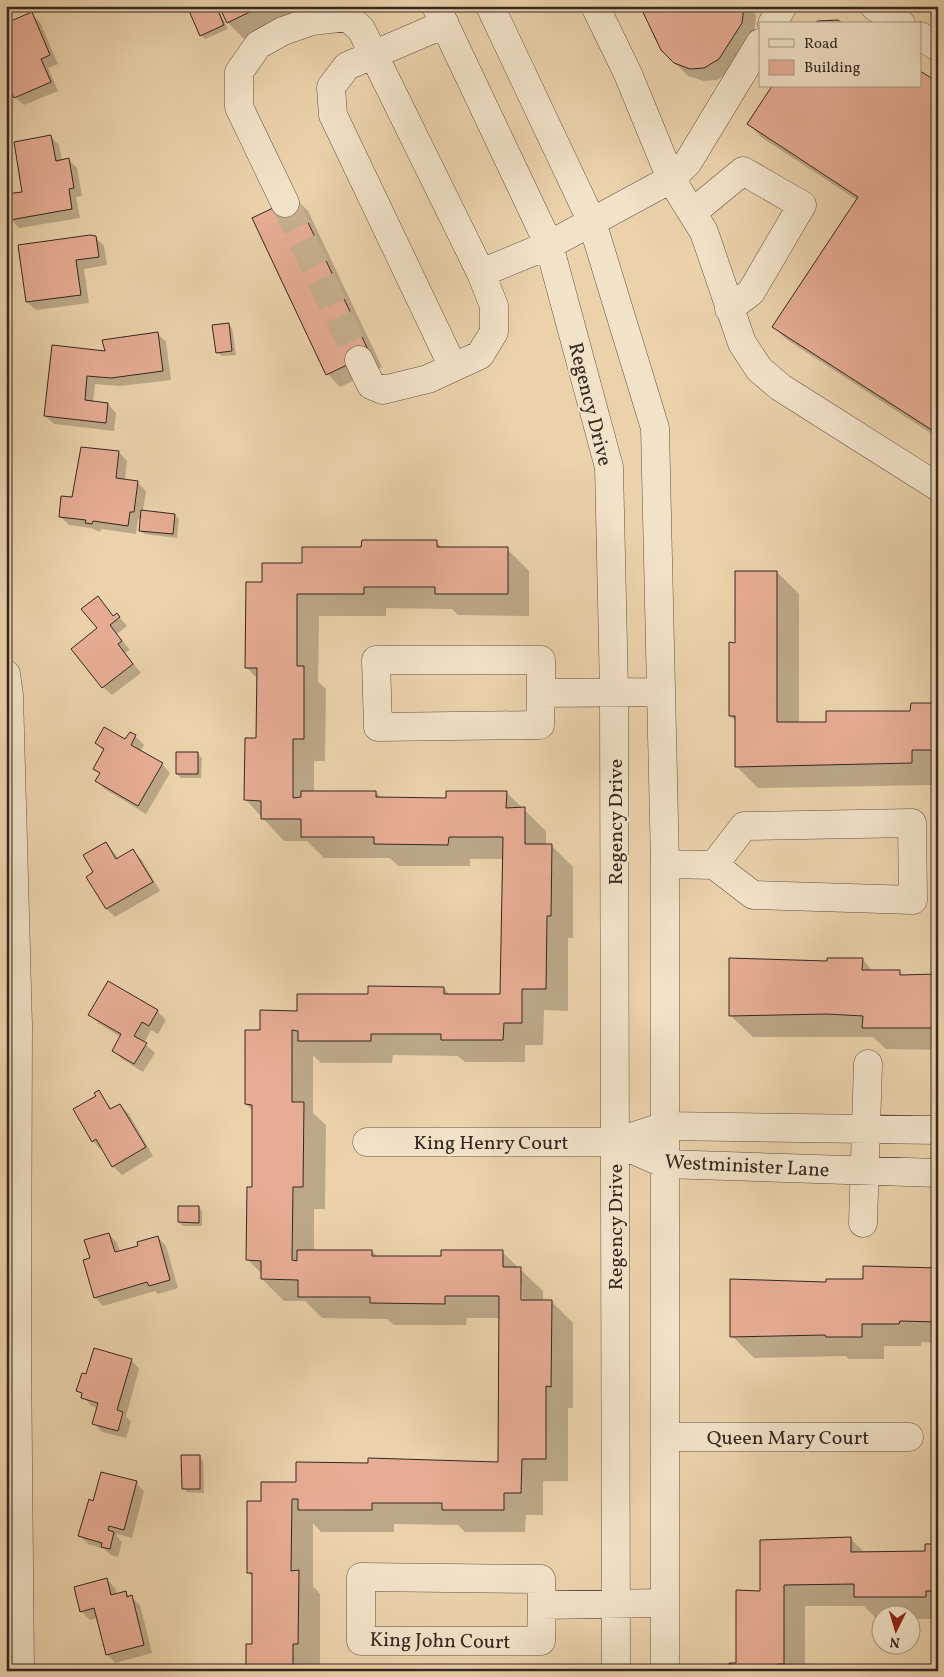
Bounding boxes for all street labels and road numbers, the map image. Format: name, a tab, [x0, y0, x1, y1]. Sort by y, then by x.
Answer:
street label: Regency Drive	[560, 340, 618, 469]
street label: Regency Drive	[603, 759, 631, 885]
street label: King Henry Court	[413, 1130, 569, 1158]
street label: Westminister Lane	[664, 1149, 830, 1185]
street label: Regency Drive	[603, 1164, 631, 1290]
street label: Queen Mary Court	[707, 1425, 869, 1453]
street label: King John Court	[369, 1627, 511, 1657]

